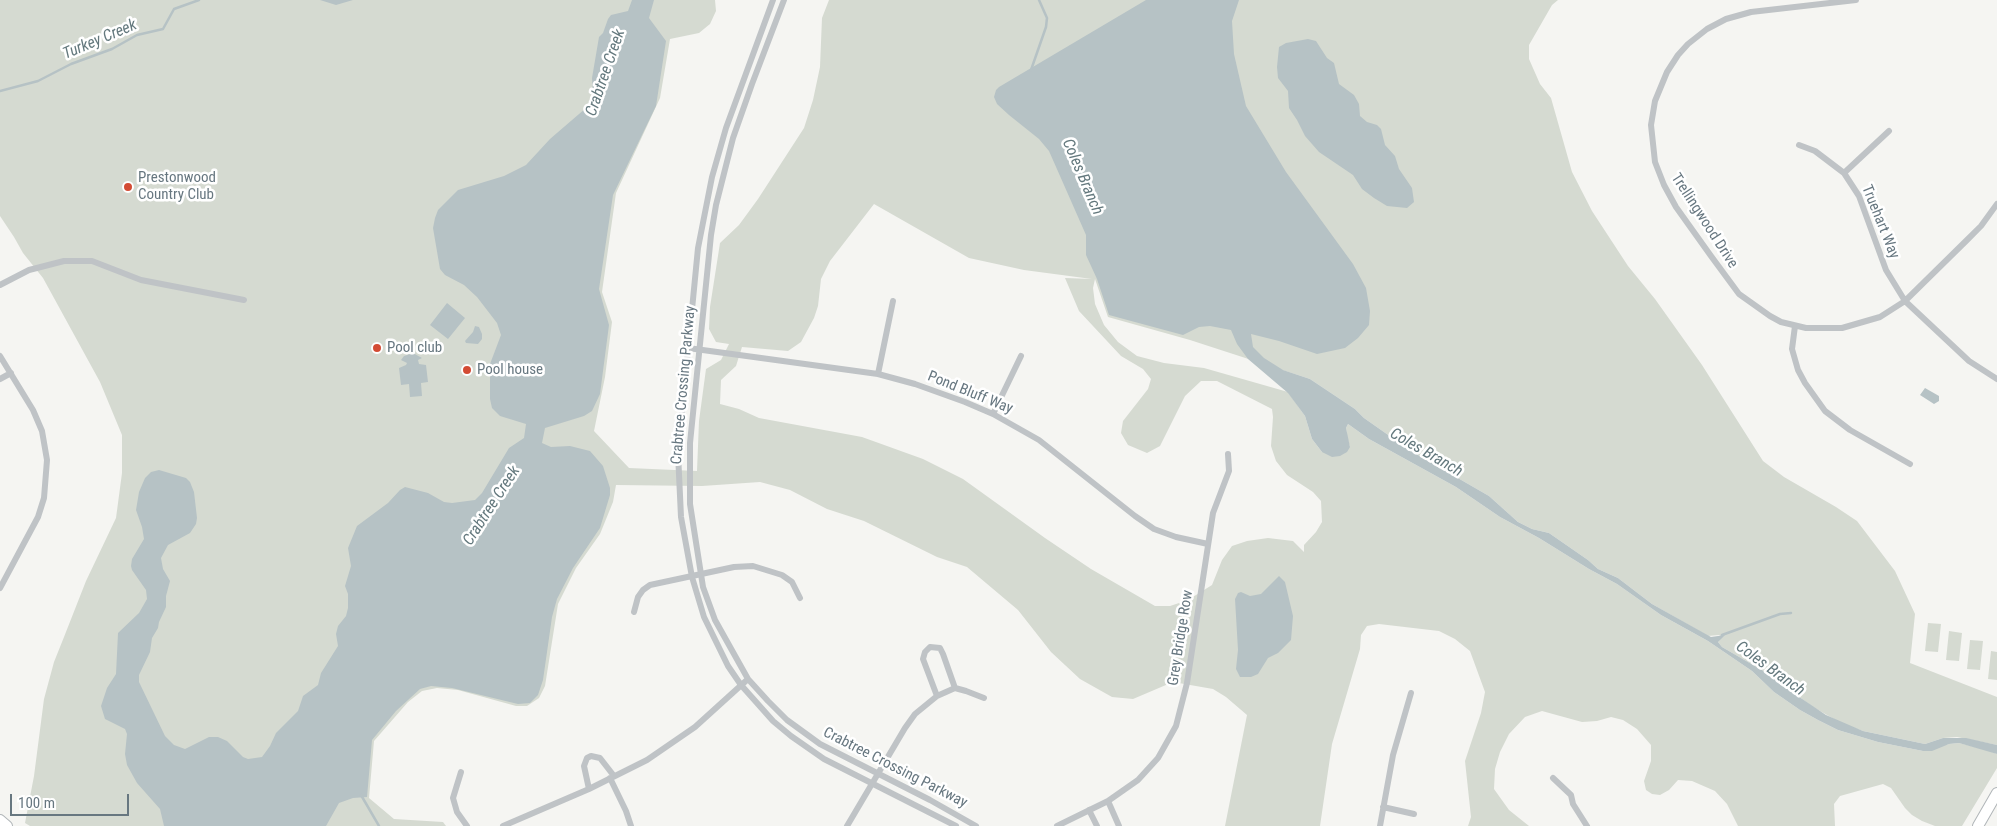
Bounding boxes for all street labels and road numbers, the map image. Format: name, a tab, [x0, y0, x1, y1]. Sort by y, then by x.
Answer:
street label: Trellingwood Drive	[1667, 170, 1741, 272]
street label: Truehart Way	[1857, 183, 1903, 261]
street label: Crabtree Crossing Parkway	[668, 305, 700, 465]
street label: Pond Bluff Way	[925, 368, 1015, 418]
street label: Grey Bridge Row	[1165, 589, 1197, 687]
street label: Crabtree Crossing Parkway	[820, 724, 970, 812]

